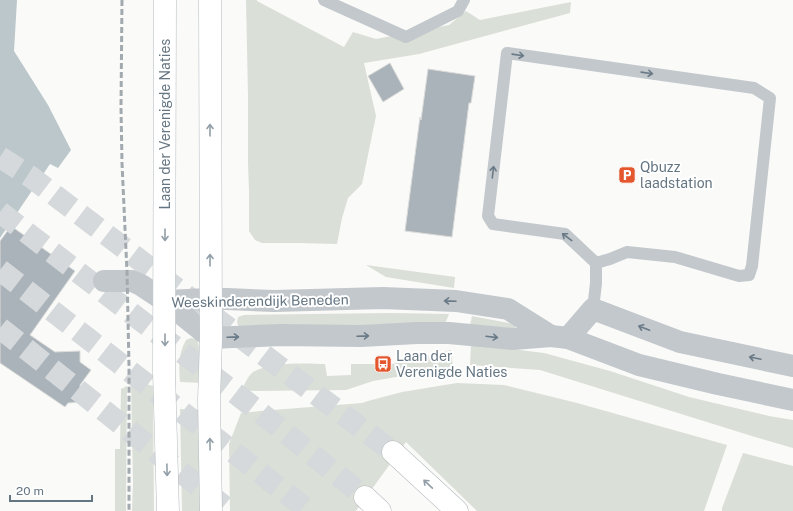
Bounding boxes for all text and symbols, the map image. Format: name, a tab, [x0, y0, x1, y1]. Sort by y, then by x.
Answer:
street label: Laan der Verenigde Naties	[157, 39, 173, 209]
one-way arrow	[511, 51, 524, 59]
one-way arrow	[640, 69, 653, 77]
one-way arrow	[206, 124, 214, 137]
place label: Qbuzz laadstation	[640, 159, 713, 191]
parking icon: Qbuzz laadstation	[617, 165, 637, 185]
one-way arrow	[489, 166, 497, 179]
one-way arrow	[161, 228, 169, 241]
one-way arrow	[562, 233, 573, 241]
one-way arrow	[206, 254, 214, 267]
street label: Weeskinderendijk Beneden	[171, 291, 349, 311]
one-way arrow	[444, 297, 457, 305]
one-way arrow	[638, 324, 650, 332]
one-way arrow	[356, 332, 369, 339]
one-way arrow	[161, 333, 169, 346]
one-way arrow	[226, 333, 239, 340]
one-way arrow	[485, 333, 498, 341]
place label: Laan der Verenigde Naties	[396, 348, 507, 380]
bus stop icon: Laan der Verenigde Naties	[373, 354, 393, 374]
one-way arrow	[749, 354, 762, 362]
one-way arrow	[206, 438, 214, 451]
one-way arrow	[163, 463, 171, 476]
scale bar	[10, 477, 92, 503]
one-way arrow	[423, 480, 433, 489]
text: 20 m	[16, 484, 44, 498]

